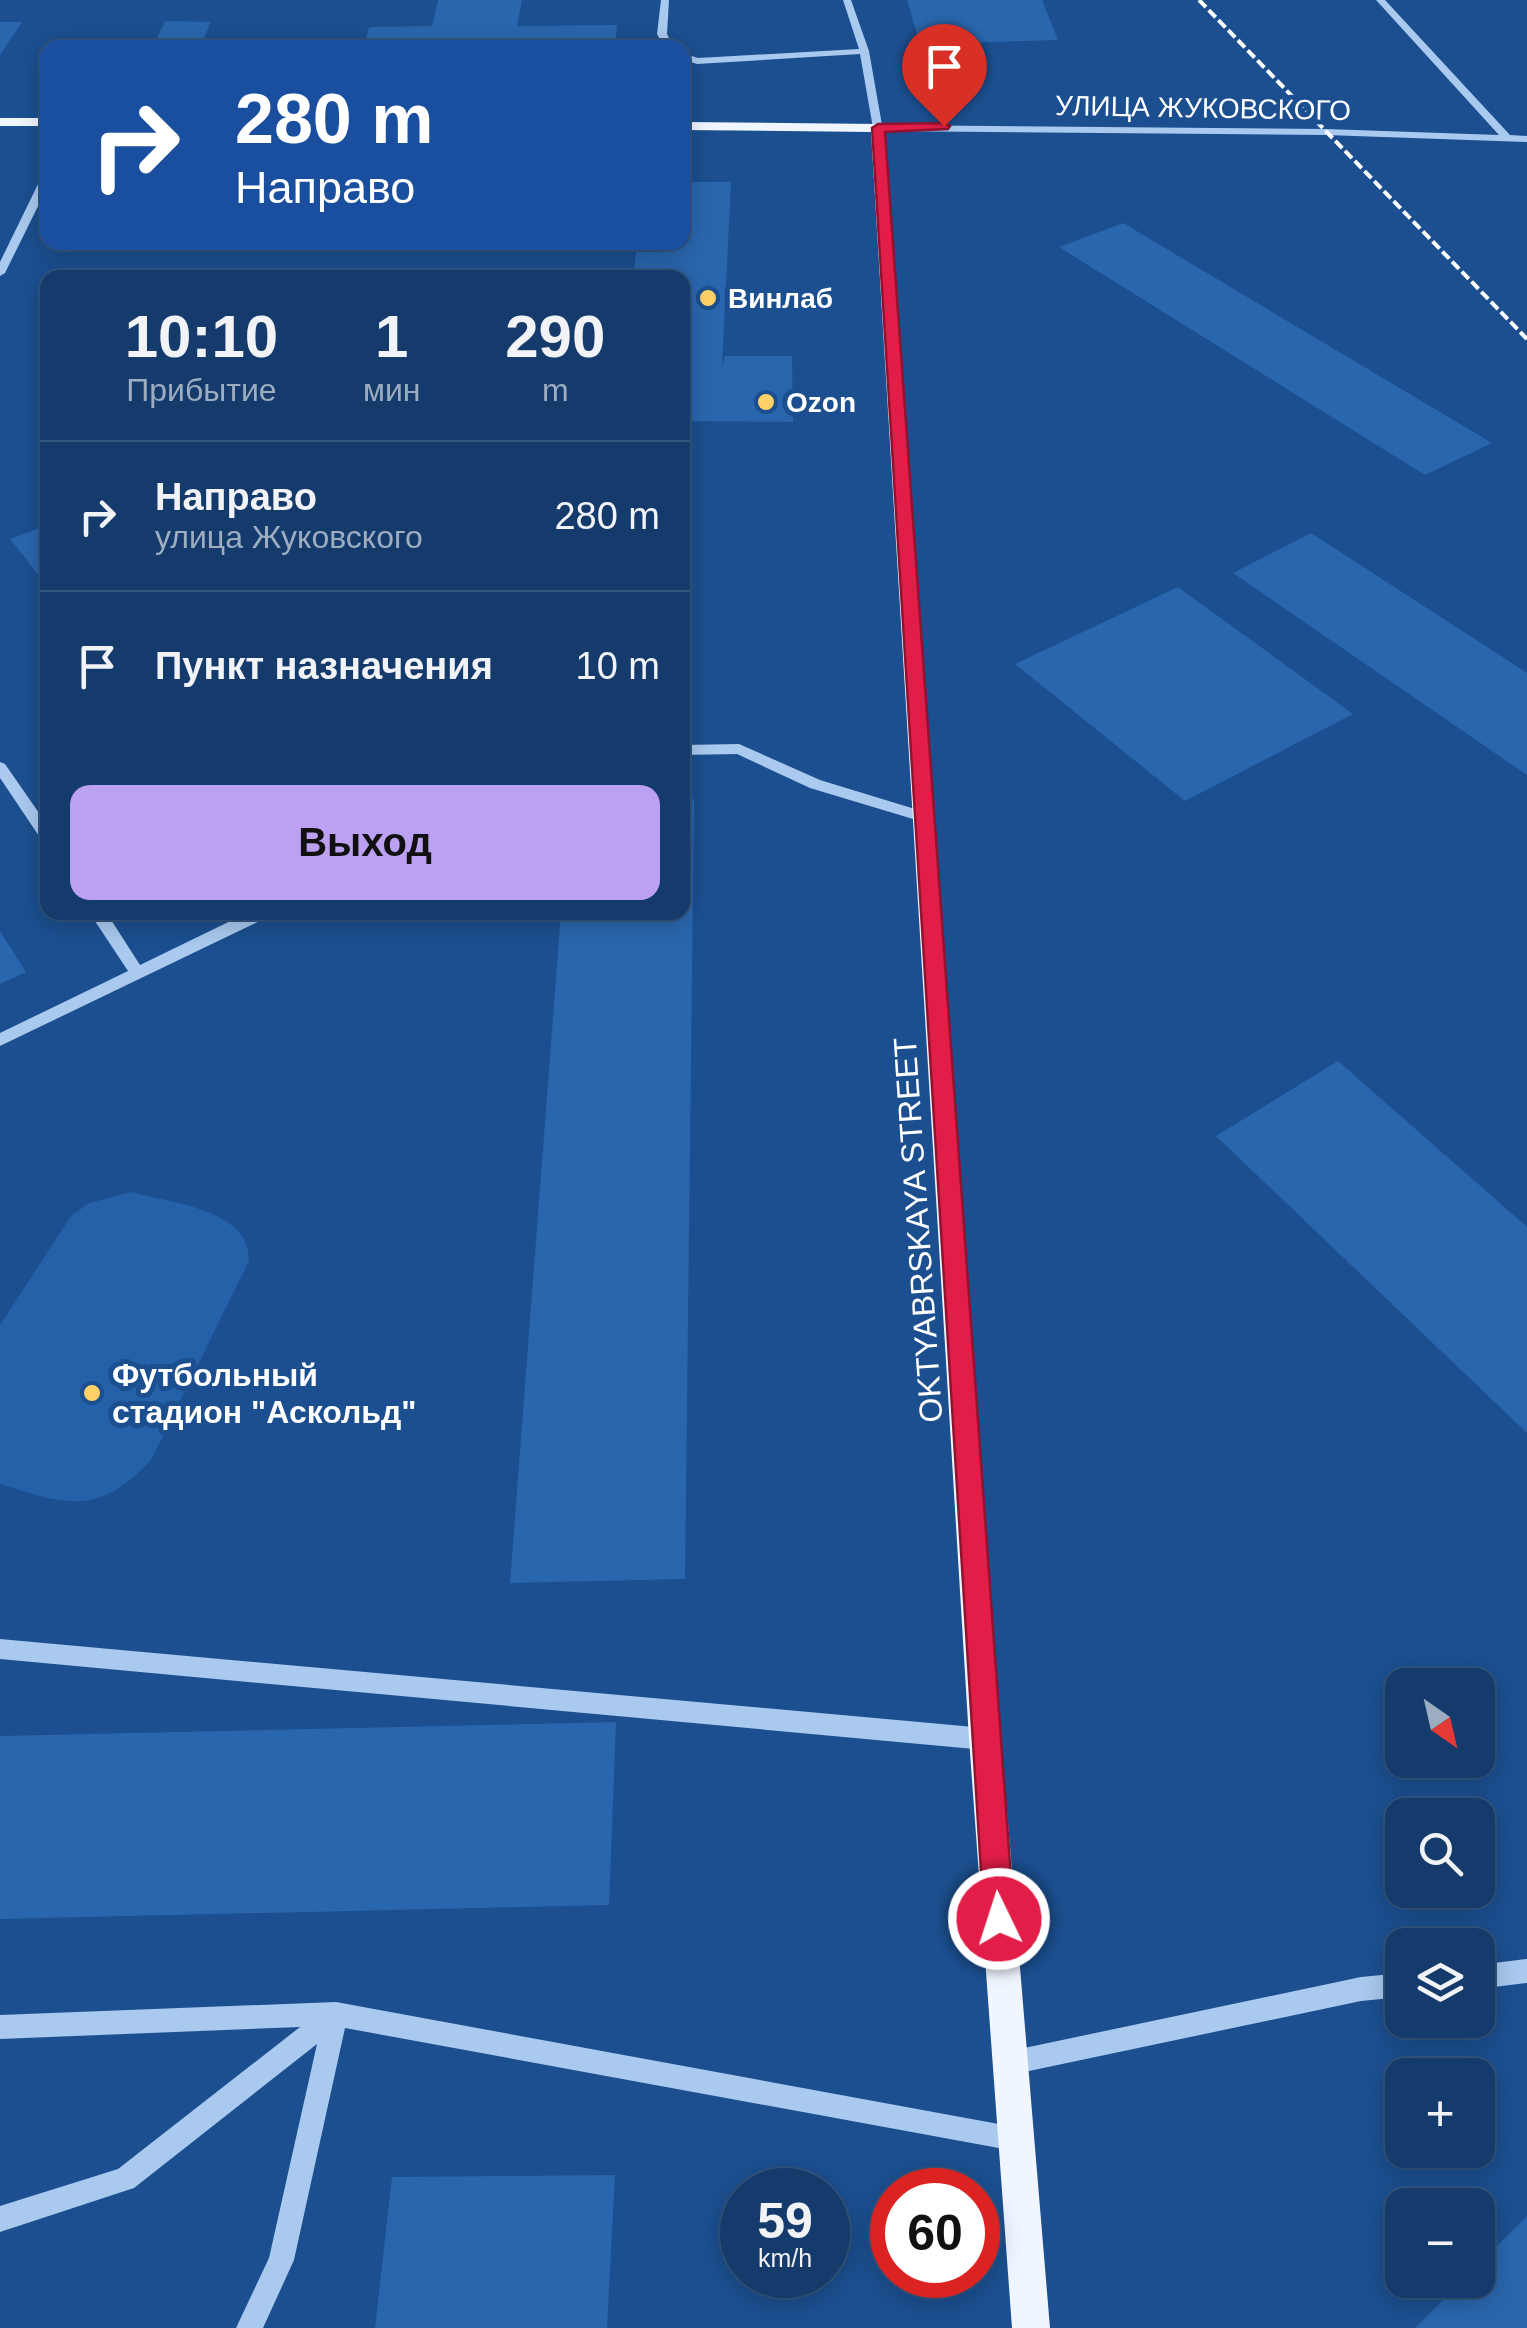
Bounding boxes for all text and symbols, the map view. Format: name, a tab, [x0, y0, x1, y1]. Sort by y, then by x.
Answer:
pin	[902, 24, 987, 127]
icon: arrive	[917, 39, 972, 94]
icon: right	[70, 80, 200, 210]
text: 280 m	[235, 80, 433, 158]
street label: УЛИЦА ЖУКОВСКОГО	[1055, 90, 1351, 126]
text: Направо	[235, 162, 415, 213]
place label: Винлаб	[728, 283, 833, 314]
marker: Винлаб	[697, 287, 719, 309]
text: 10:10	[125, 303, 278, 370]
text: 1	[375, 303, 408, 370]
text: 290	[505, 303, 605, 370]
text: Прибытие	[126, 372, 277, 408]
text: мин	[363, 372, 420, 408]
text: m	[542, 372, 569, 408]
place label: Ozon	[786, 387, 856, 418]
marker: Ozon	[755, 391, 777, 413]
text: Направо	[155, 476, 317, 518]
icon: right	[70, 489, 125, 544]
text: 280 m	[554, 495, 660, 537]
text: улица Жуковского	[155, 519, 423, 555]
icon: arrive	[70, 639, 125, 694]
text: Пункт назначения	[155, 645, 493, 687]
text: 10 m	[576, 645, 660, 687]
button: Выход	[70, 785, 660, 900]
street label: OKTYABRSKAYA STREET	[887, 1036, 949, 1424]
place label: Футбольный стадион "Аскольд"	[112, 1357, 417, 1430]
marker: Футбольный стадион "Аскольд"	[81, 1382, 103, 1404]
north arrow	[1385, 1668, 1495, 1778]
map controls	[1385, 1668, 1495, 2298]
button: search	[1385, 1798, 1495, 1908]
position arrow	[947, 1867, 1051, 1971]
button: layers	[1385, 1928, 1495, 2038]
button: +	[1385, 2058, 1495, 2168]
speed limit sign: 60	[870, 2168, 1000, 2298]
button: −	[1385, 2188, 1495, 2298]
text: 59	[757, 2193, 813, 2249]
text: km/h	[758, 2244, 812, 2272]

